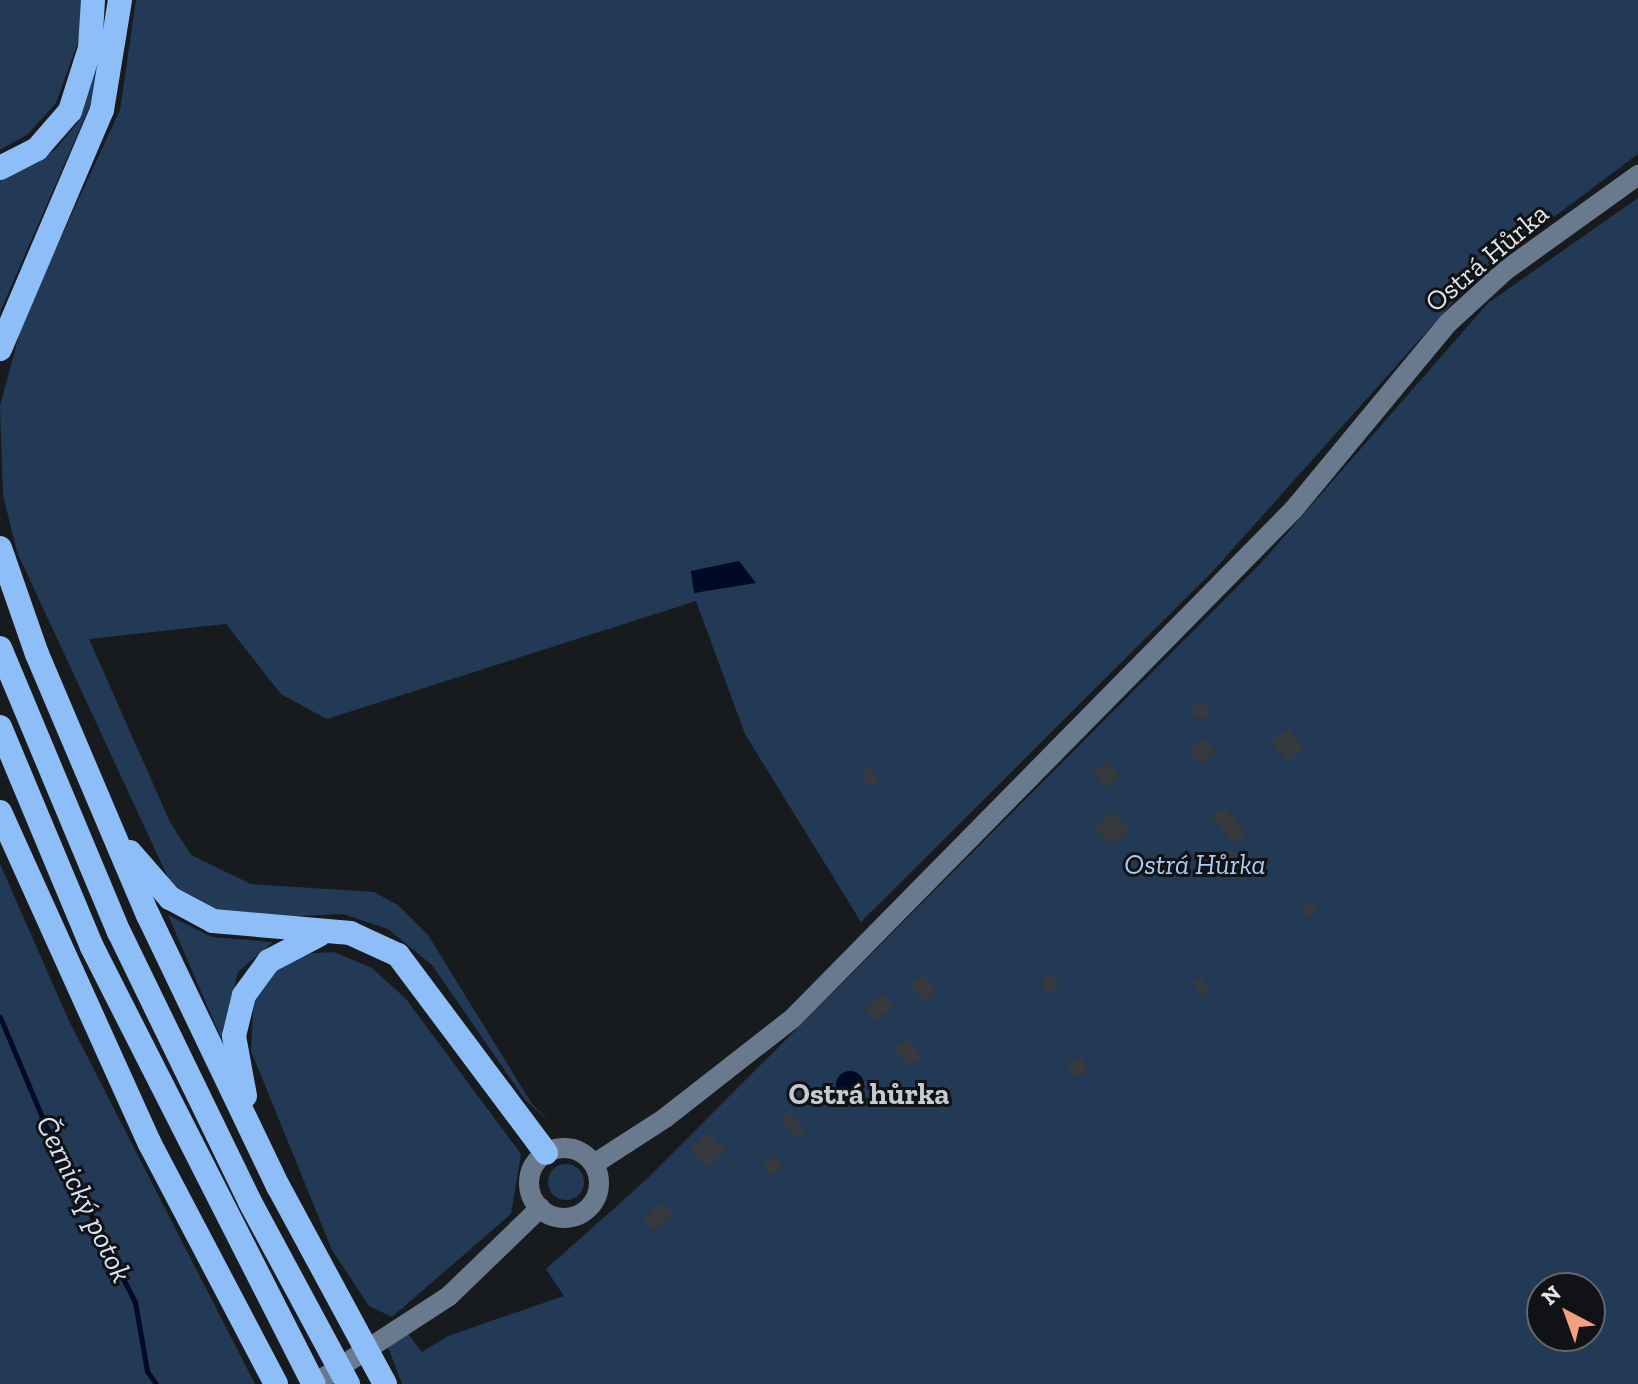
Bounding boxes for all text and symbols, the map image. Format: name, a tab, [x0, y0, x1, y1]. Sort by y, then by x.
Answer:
street label: Ostrá Hůrka	[1418, 197, 1556, 319]
park label: Ostrá Hůrka	[1124, 848, 1266, 882]
district label: Ostrá hůrka	[789, 1076, 949, 1112]
water label: Černický potok	[28, 1110, 140, 1288]
north arrow	[1526, 1272, 1606, 1352]
text: N	[1536, 1279, 1566, 1311]

